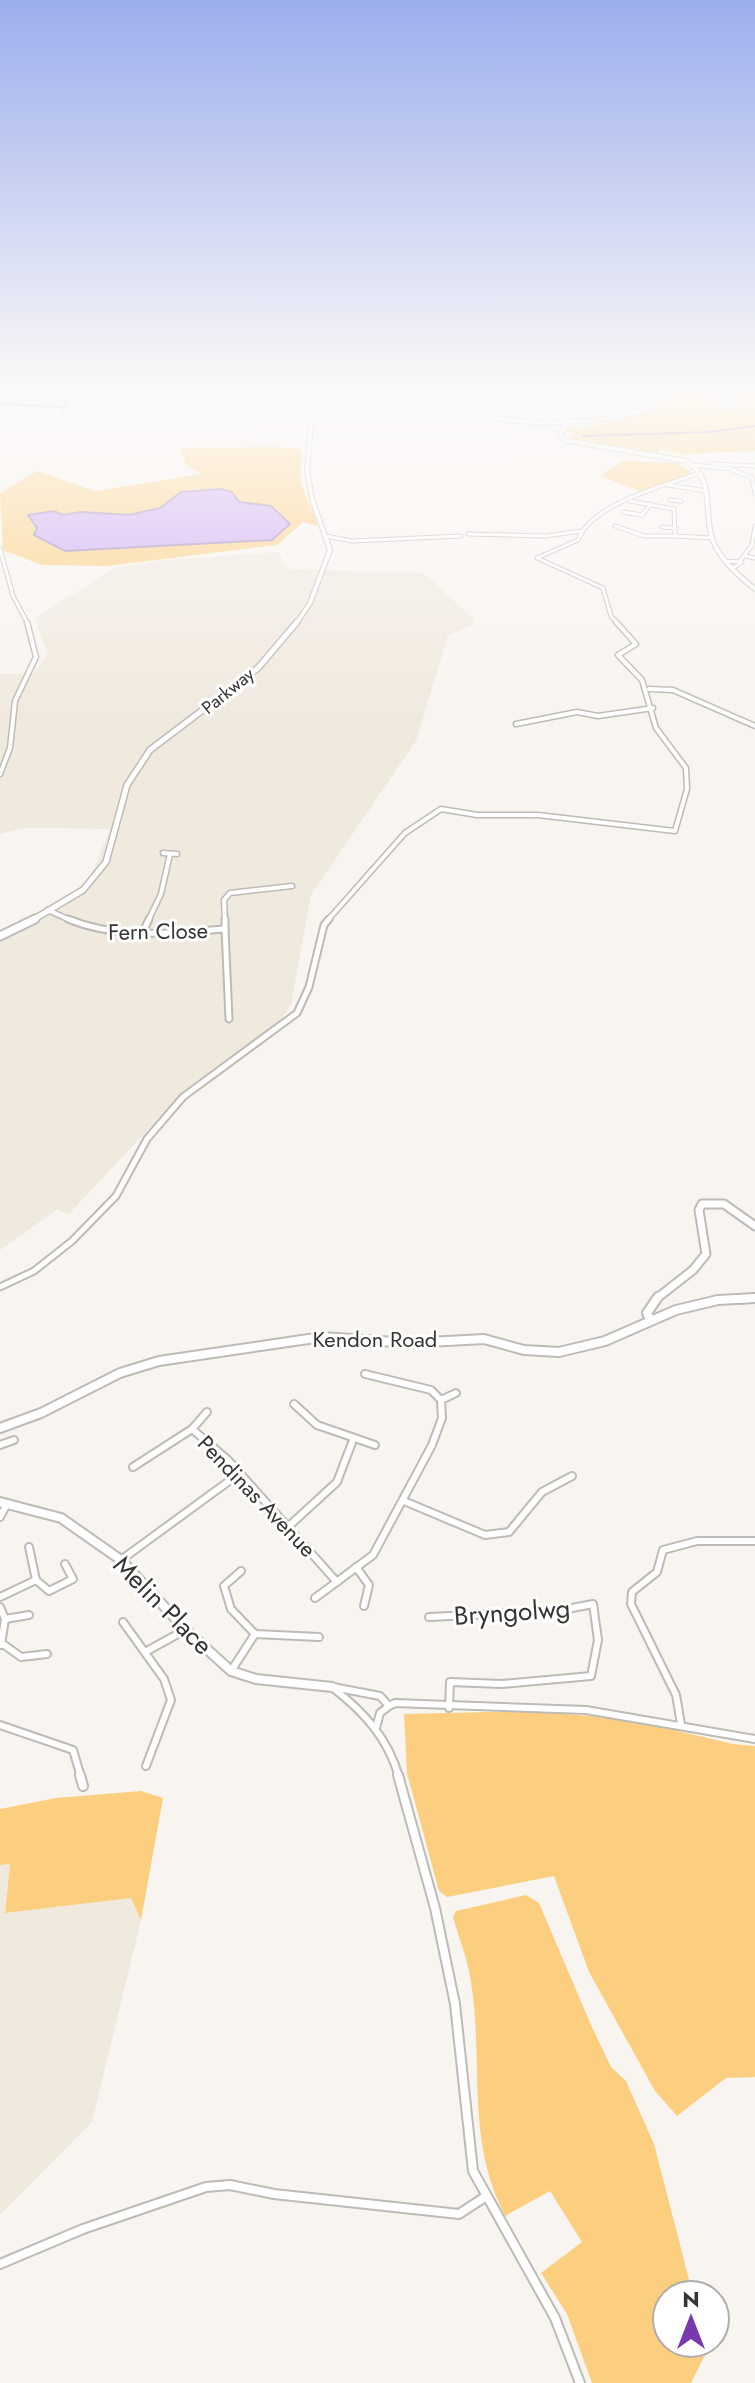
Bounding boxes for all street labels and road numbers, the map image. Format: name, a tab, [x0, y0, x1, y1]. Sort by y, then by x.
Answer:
street label: Parkway	[196, 662, 260, 720]
street label: Fern Close	[108, 914, 208, 948]
street label: Kendon Road	[313, 1323, 437, 1355]
street label: Pendinas Avenue	[190, 1428, 324, 1564]
street label: Melin Place	[105, 1547, 221, 1663]
street label: Bryngolwg	[453, 1589, 571, 1635]

